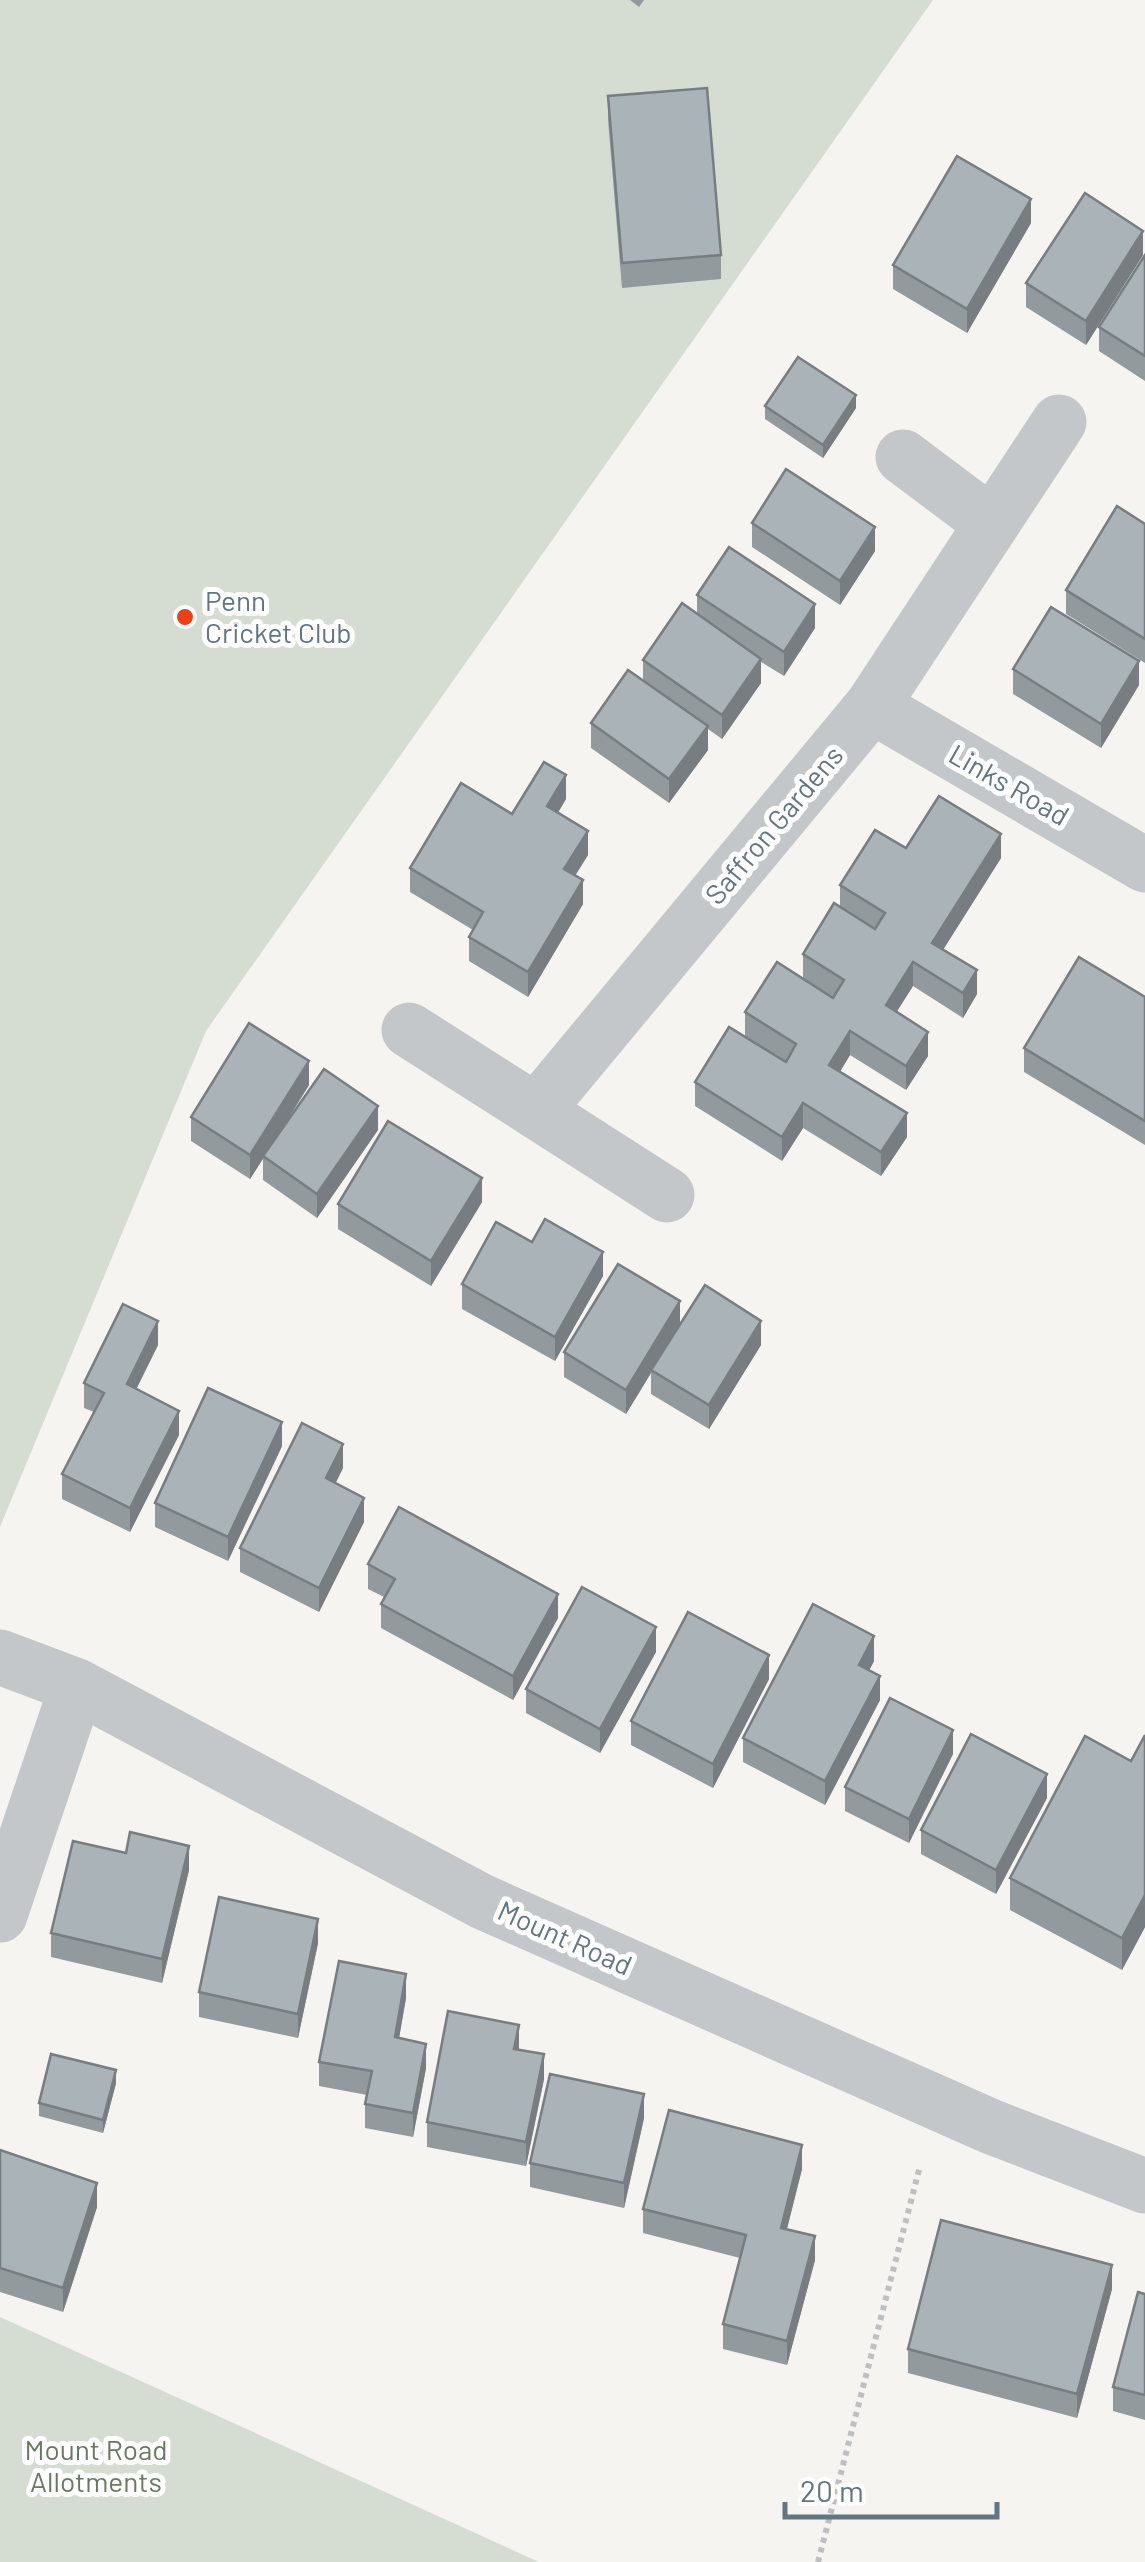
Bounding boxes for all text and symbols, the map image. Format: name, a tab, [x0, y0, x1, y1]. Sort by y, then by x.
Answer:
place label: Penn Cricket Club	[205, 583, 352, 649]
marker: Penn Cricket Club	[174, 606, 196, 628]
street label: Links Road	[943, 736, 1076, 832]
street label: Saffron Gardens	[697, 738, 849, 911]
street label: Mount Road	[493, 1892, 638, 1982]
park label: Mount Road Allotments	[24, 2432, 168, 2498]
scale bar	[785, 2457, 998, 2519]
text: 20 m	[800, 2472, 864, 2508]

